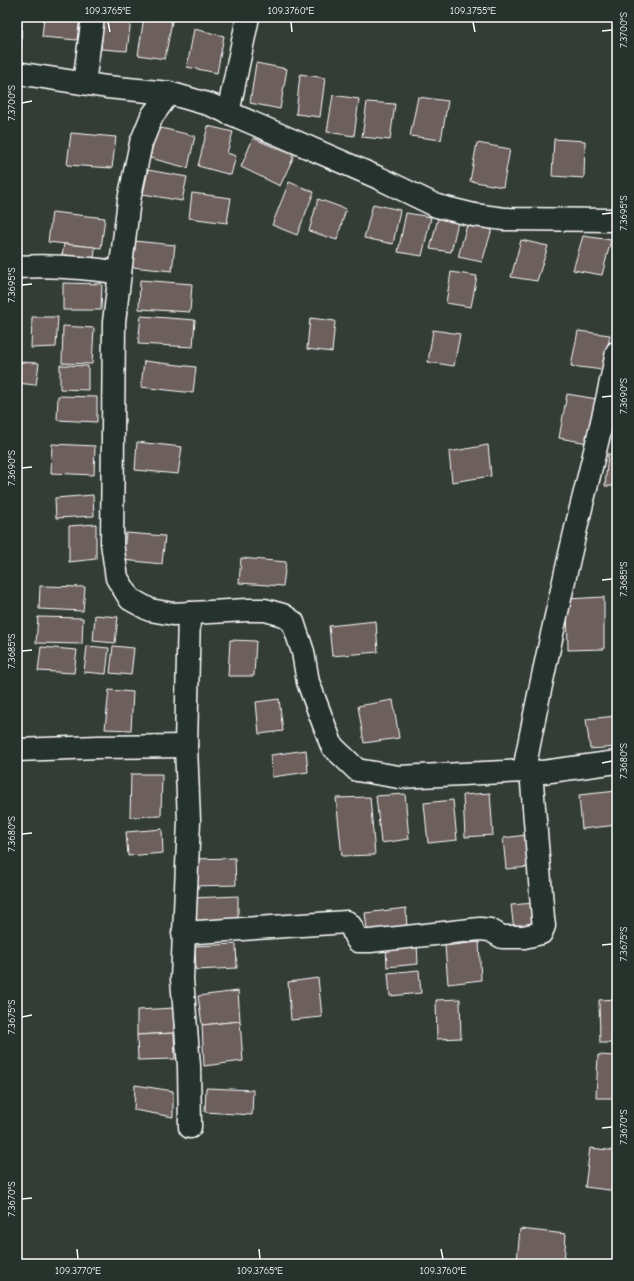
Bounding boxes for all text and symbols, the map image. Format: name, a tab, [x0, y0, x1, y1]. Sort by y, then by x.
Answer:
text: 109.3765°E	[85, 5, 131, 17]
text: 109.3760°E	[268, 5, 314, 17]
text: 109.3755°E	[450, 5, 496, 17]
text: 7.3700°S	[618, 11, 630, 48]
text: 7.3700°S	[6, 84, 18, 121]
text: 7.3695°S	[618, 195, 630, 231]
text: 7.3695°S	[6, 267, 18, 303]
text: 7.3690°S	[618, 377, 630, 414]
text: 7.3690°S	[6, 449, 18, 486]
text: 7.3685°S	[618, 561, 630, 597]
text: 7.3685°S	[6, 633, 18, 669]
text: 7.3680°S	[618, 743, 630, 779]
text: 7.3680°S	[6, 816, 18, 852]
text: 7.3675°S	[618, 926, 630, 961]
text: 7.3675°S	[6, 999, 18, 1034]
text: 7.3670°S	[618, 1109, 630, 1145]
text: 7.3670°S	[6, 1181, 18, 1217]
text: 109.3770°E	[55, 1265, 101, 1277]
text: 109.3765°E	[237, 1265, 283, 1277]
text: 109.3760°E	[420, 1265, 466, 1277]

